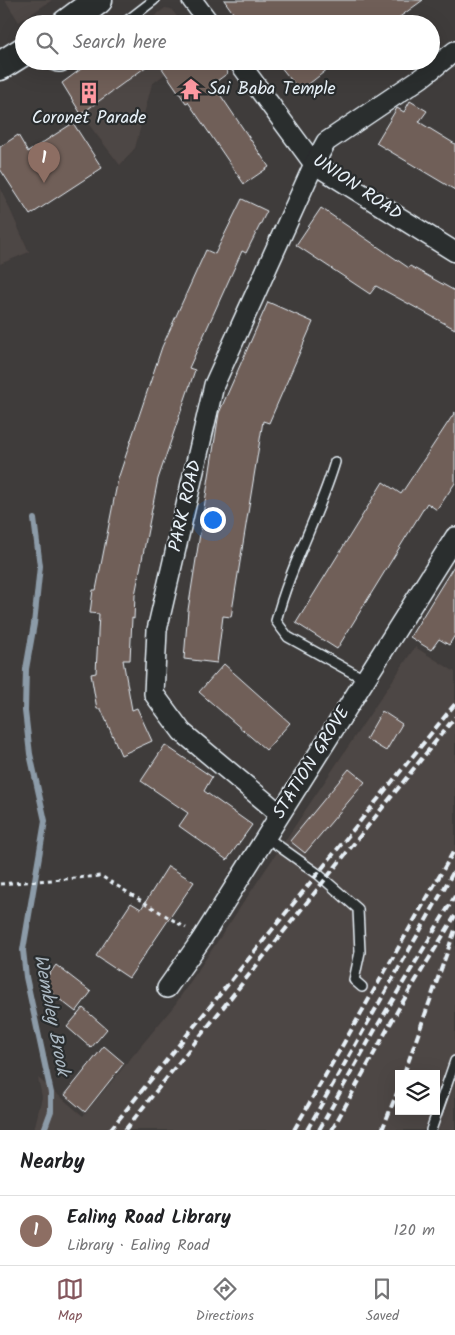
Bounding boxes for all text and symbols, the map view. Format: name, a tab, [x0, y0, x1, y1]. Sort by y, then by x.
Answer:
search box	[15, 15, 440, 70]
text: Search here	[73, 28, 167, 58]
icon: search	[33, 29, 61, 57]
place label: Sai Baba Temple	[208, 75, 336, 104]
temple icon: Sai Baba Temple	[178, 76, 204, 102]
building icon: Coronet Parade	[76, 80, 102, 106]
place label: Coronet Parade	[32, 104, 146, 133]
pin: 1	[28, 142, 60, 183]
street label: UNION ROAD	[306, 147, 408, 229]
street label: PARK ROAD	[161, 457, 211, 555]
your location	[200, 507, 226, 533]
street label: STATION GROVE	[266, 700, 359, 825]
water label: Wembley Brook	[25, 952, 78, 1081]
map controls	[395, 1070, 440, 1115]
button: layers	[395, 1070, 440, 1115]
text: Nearby	[20, 1146, 85, 1179]
text: Ealing Road Library	[67, 1203, 231, 1233]
text: 1	[34, 1218, 38, 1243]
text: 120 m	[394, 1218, 435, 1243]
text: Library · Ealing Road	[67, 1233, 209, 1258]
tab: Map	[56, 1275, 84, 1327]
tab: Directions	[196, 1275, 254, 1327]
tab: Saved	[366, 1275, 399, 1327]

